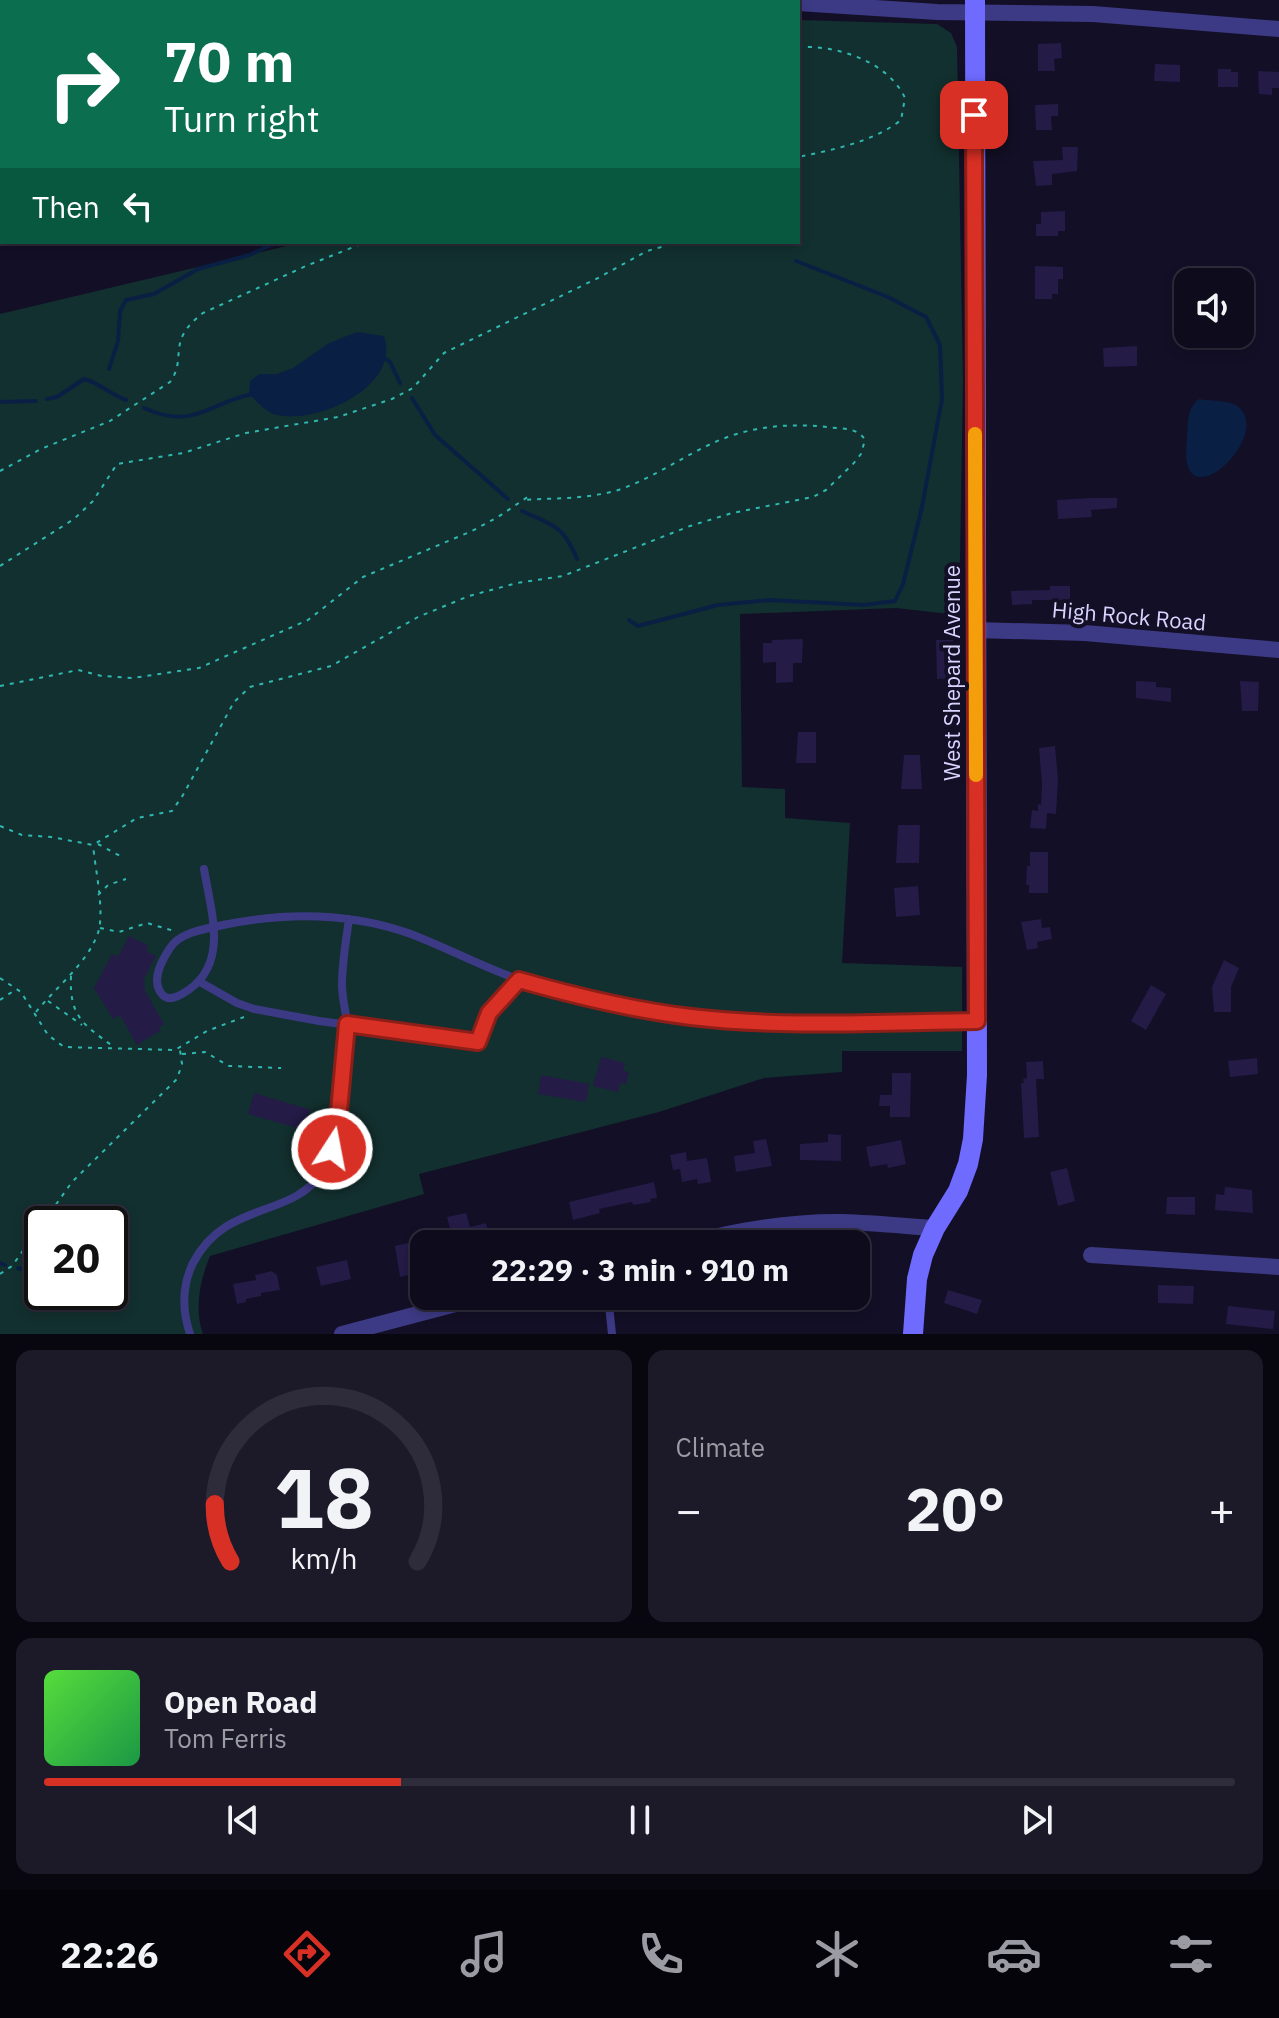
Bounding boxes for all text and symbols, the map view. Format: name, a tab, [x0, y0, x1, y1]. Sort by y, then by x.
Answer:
text: 70 m	[164, 25, 294, 97]
icon: right	[32, 32, 136, 136]
pin	[940, 81, 1008, 149]
icon: arrive	[952, 93, 996, 137]
text: Turn right	[164, 95, 320, 142]
icon: left	[116, 184, 160, 228]
text: Then	[32, 187, 100, 226]
map controls	[1174, 268, 1254, 348]
button: sound	[1174, 268, 1254, 348]
street label: West Shepard Avenue	[937, 565, 966, 781]
street label: High Rock Road	[1051, 594, 1207, 637]
position arrow	[290, 1107, 374, 1191]
speed limit sign: 20	[24, 1206, 128, 1310]
text: 22:29 · 3 min · 910 m	[491, 1250, 789, 1289]
text: Climate	[676, 1430, 765, 1464]
text: 18	[274, 1443, 374, 1551]
text: 20°	[905, 1469, 1005, 1548]
text: −	[676, 1481, 702, 1538]
text: +	[1209, 1481, 1235, 1538]
text: km/h	[290, 1540, 357, 1577]
text: Open Road	[164, 1682, 317, 1721]
text: Tom Ferris	[164, 1721, 287, 1755]
icon: previous	[221, 1798, 265, 1842]
icon: pause	[618, 1798, 662, 1842]
icon: next	[1015, 1798, 1059, 1842]
icon: directions	[279, 1926, 335, 1982]
icon: music	[456, 1926, 512, 1982]
icon: phone	[633, 1926, 689, 1982]
icon: climate	[809, 1926, 865, 1982]
icon: car	[986, 1926, 1042, 1982]
icon: filters	[1163, 1926, 1219, 1982]
text: 22:26	[60, 1931, 159, 1978]

